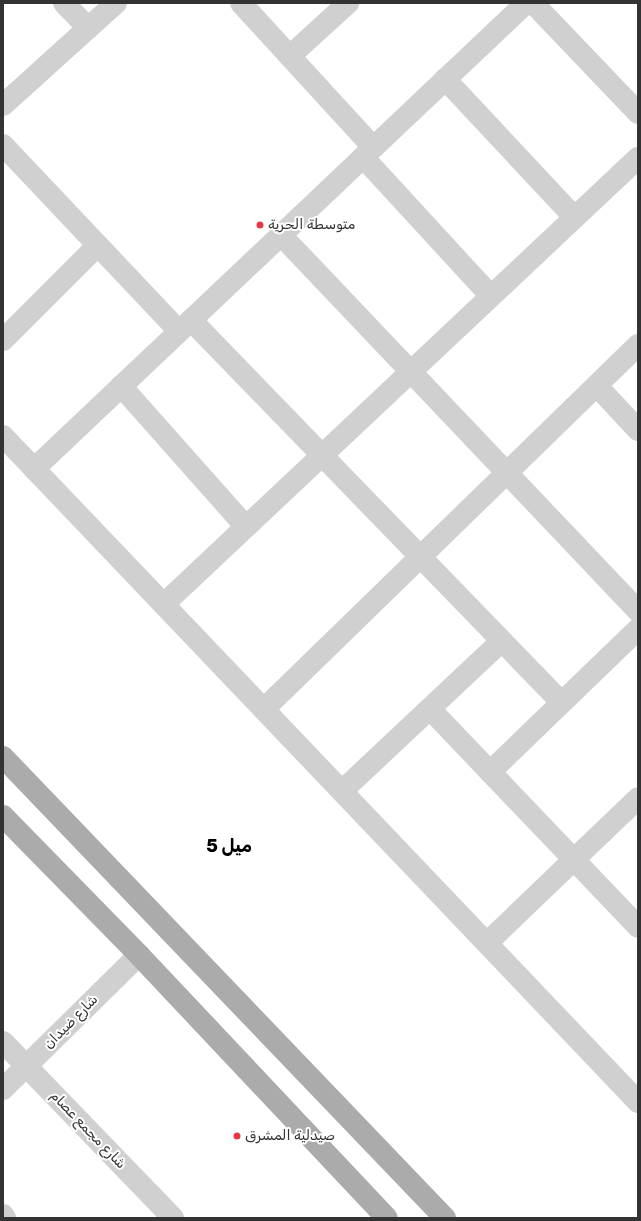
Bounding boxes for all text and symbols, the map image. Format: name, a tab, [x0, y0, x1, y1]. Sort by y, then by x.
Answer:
place label: متوسطة الحرية	[268, 217, 355, 233]
marker: متوسطة الحرية	[255, 220, 265, 230]
district label: 5 ميل	[206, 835, 252, 857]
street label: شارع ضيدان	[40, 991, 102, 1053]
street label: شارع مجمع عصام	[47, 1088, 129, 1172]
place label: صيدلية المشرق	[245, 1128, 335, 1144]
marker: صيدلية المشرق	[232, 1131, 242, 1141]

